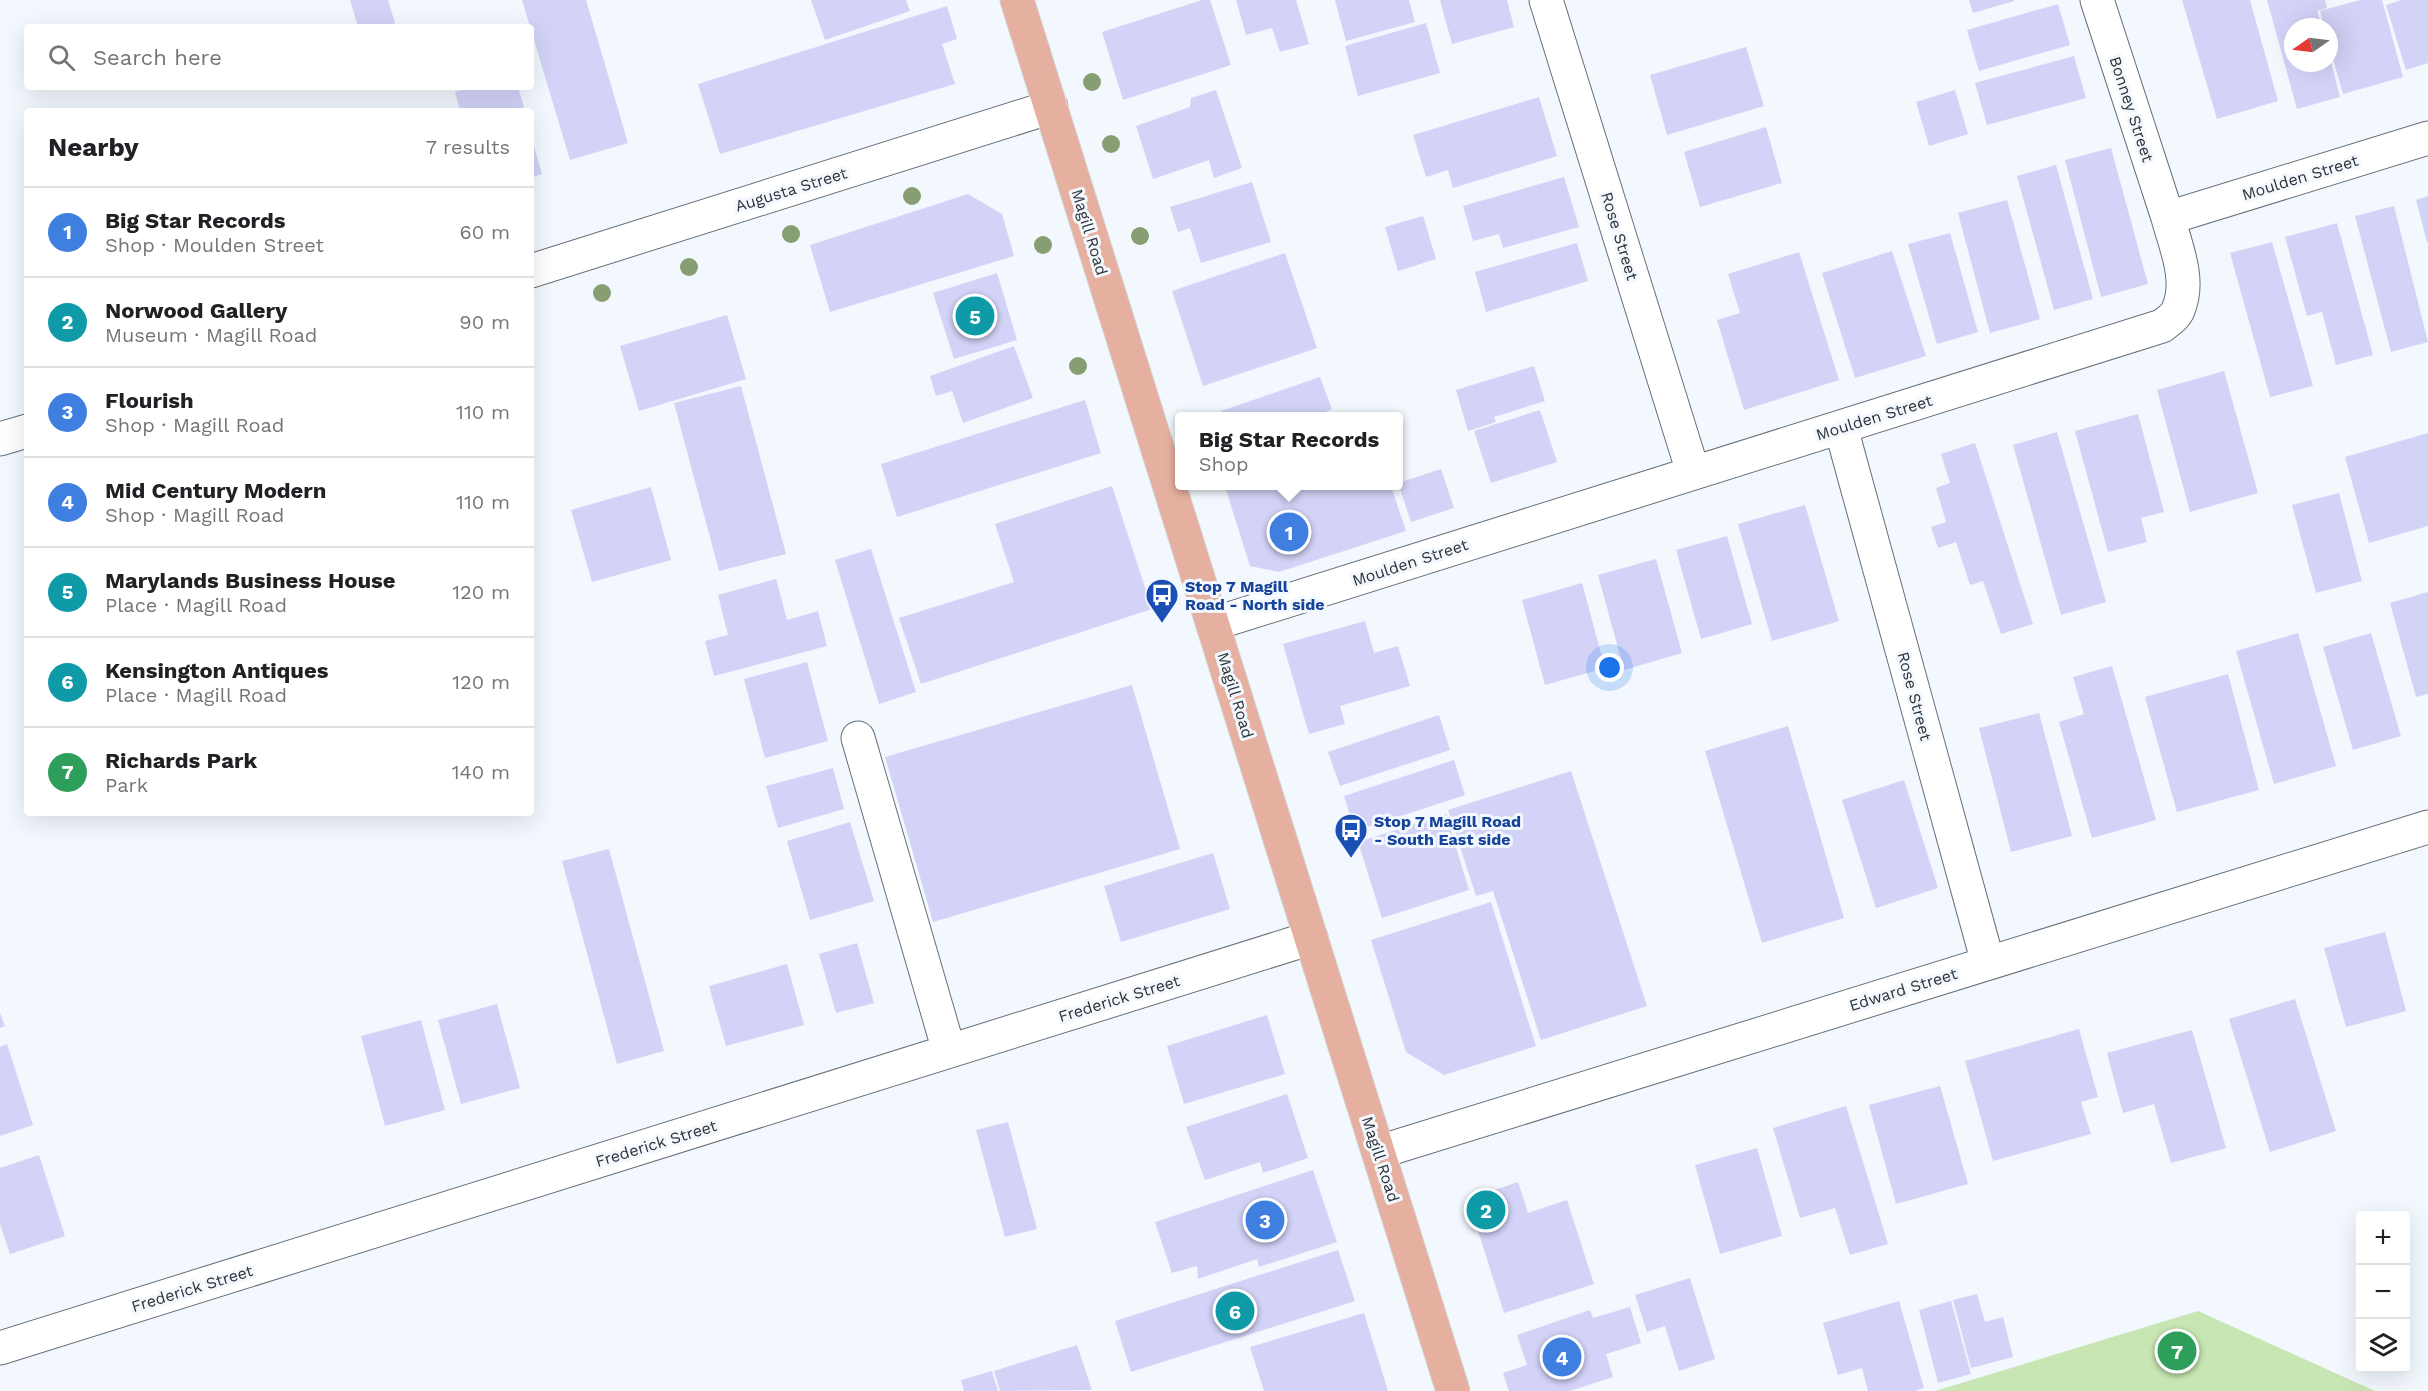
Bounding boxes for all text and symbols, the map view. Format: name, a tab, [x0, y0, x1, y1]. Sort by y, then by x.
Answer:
north arrow	[2284, 18, 2338, 72]
search box	[24, 24, 534, 90]
icon: search	[45, 41, 78, 74]
text: Search here	[93, 45, 222, 70]
street label: Bonney Street	[2105, 54, 2158, 165]
text: Nearby	[48, 132, 139, 162]
text: 7 results	[426, 135, 510, 159]
street label: Moulden Street	[2240, 151, 2361, 204]
street label: Augusta Street	[733, 163, 850, 216]
street label: Magill Road	[1067, 187, 1112, 278]
street label: Rose Street	[1597, 190, 1642, 283]
text: Big Star Records	[105, 208, 285, 233]
text: 1	[63, 220, 72, 244]
text: 60 m	[460, 220, 510, 244]
text: Shop · Moulden Street	[105, 233, 324, 257]
pin: 5	[956, 294, 994, 338]
text: Norwood Gallery	[105, 298, 287, 323]
text: 2	[62, 310, 73, 334]
text: 90 m	[459, 310, 510, 334]
text: Museum · Magill Road	[105, 323, 317, 347]
text: Flourish	[105, 388, 194, 413]
street label: Moulden Street	[1814, 391, 1935, 444]
text: 3	[62, 400, 73, 424]
text: 110 m	[456, 400, 510, 424]
popup	[1175, 412, 1403, 490]
text: Shop · Magill Road	[105, 413, 284, 437]
text: Big Star Records	[1199, 427, 1379, 452]
text: Shop	[1199, 452, 1249, 476]
text: Mid Century Modern	[105, 478, 326, 503]
text: 4	[61, 490, 74, 514]
text: 110 m	[456, 490, 510, 514]
text: Shop · Magill Road	[105, 503, 284, 527]
pin: 1	[1270, 510, 1308, 554]
street label: Moulden Street	[1350, 535, 1471, 590]
text: Marylands Business House	[105, 568, 395, 593]
bus stop icon: Stop 7 Magill Road - North side	[1144, 577, 1180, 624]
place label: Stop 7 Magill Road - North side	[1185, 577, 1325, 614]
text: 5	[62, 580, 73, 604]
text: 120 m	[452, 580, 510, 604]
text: Place · Magill Road	[105, 593, 287, 617]
street label: Magill Road	[1213, 650, 1258, 741]
street label: Rose Street	[1894, 650, 1936, 743]
your location	[1595, 653, 1624, 682]
text: Kensington Antiques	[105, 658, 328, 683]
text: 6	[61, 670, 74, 694]
text: 120 m	[452, 670, 510, 694]
text: Place · Magill Road	[105, 683, 287, 707]
text: Richards Park	[105, 748, 257, 773]
text: 7	[61, 760, 74, 784]
text: 140 m	[452, 760, 510, 784]
text: Park	[105, 773, 148, 797]
bus stop icon: Stop 7 Magill Road - South East side	[1333, 812, 1369, 859]
place label: Stop 7 Magill Road - South East side	[1374, 812, 1521, 849]
street label: Edward Street	[1847, 964, 1960, 1015]
street label: Frederick Street	[1056, 971, 1182, 1026]
street label: Magill Road	[1358, 1114, 1403, 1204]
street label: Frederick Street	[593, 1116, 719, 1171]
pin: 2	[1466, 1188, 1506, 1232]
pin: 3	[1246, 1198, 1284, 1242]
map controls	[2356, 1211, 2410, 1373]
button: +	[2356, 1211, 2410, 1265]
street label: Frederick Street	[129, 1261, 255, 1316]
button: −	[2356, 1265, 2410, 1319]
pin: 6	[1216, 1288, 1254, 1334]
button: layers	[2356, 1319, 2410, 1373]
pin: 7	[2158, 1328, 2196, 1374]
pin: 4	[1542, 1334, 1582, 1380]

